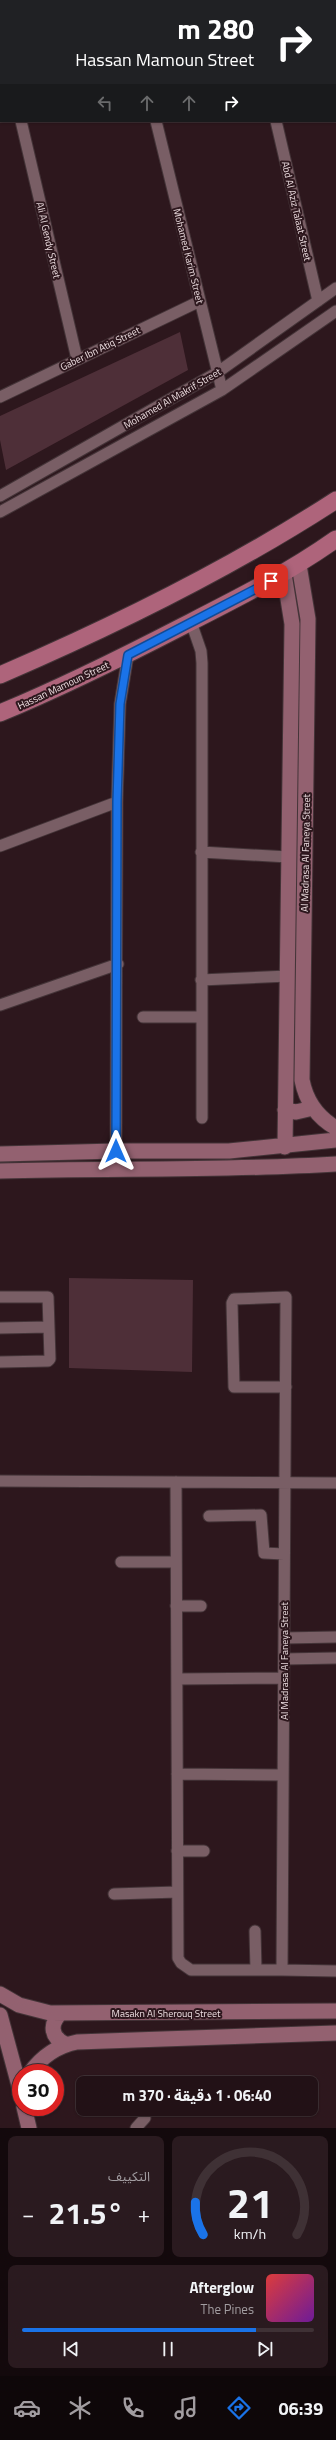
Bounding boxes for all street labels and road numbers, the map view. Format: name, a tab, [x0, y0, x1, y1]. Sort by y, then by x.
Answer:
street label: Abd Al Aziz Talaat Street	[278, 160, 315, 263]
street label: Ali Al Gendy Street	[32, 201, 65, 280]
street label: Mohamed Karim Street	[169, 207, 208, 306]
street label: Gaber Ibn Atiq Street	[58, 322, 143, 374]
street label: Mohamed Al Makrif Street	[121, 364, 224, 433]
street label: Hassan Mamoun Street	[15, 657, 112, 713]
street label: Al Madrasa Al Faneya Street	[297, 793, 314, 912]
street label: Al Madrasa Al Faneya Street	[277, 1602, 292, 1720]
street label: Masakn Al Sherouq Street	[112, 2006, 221, 2021]

